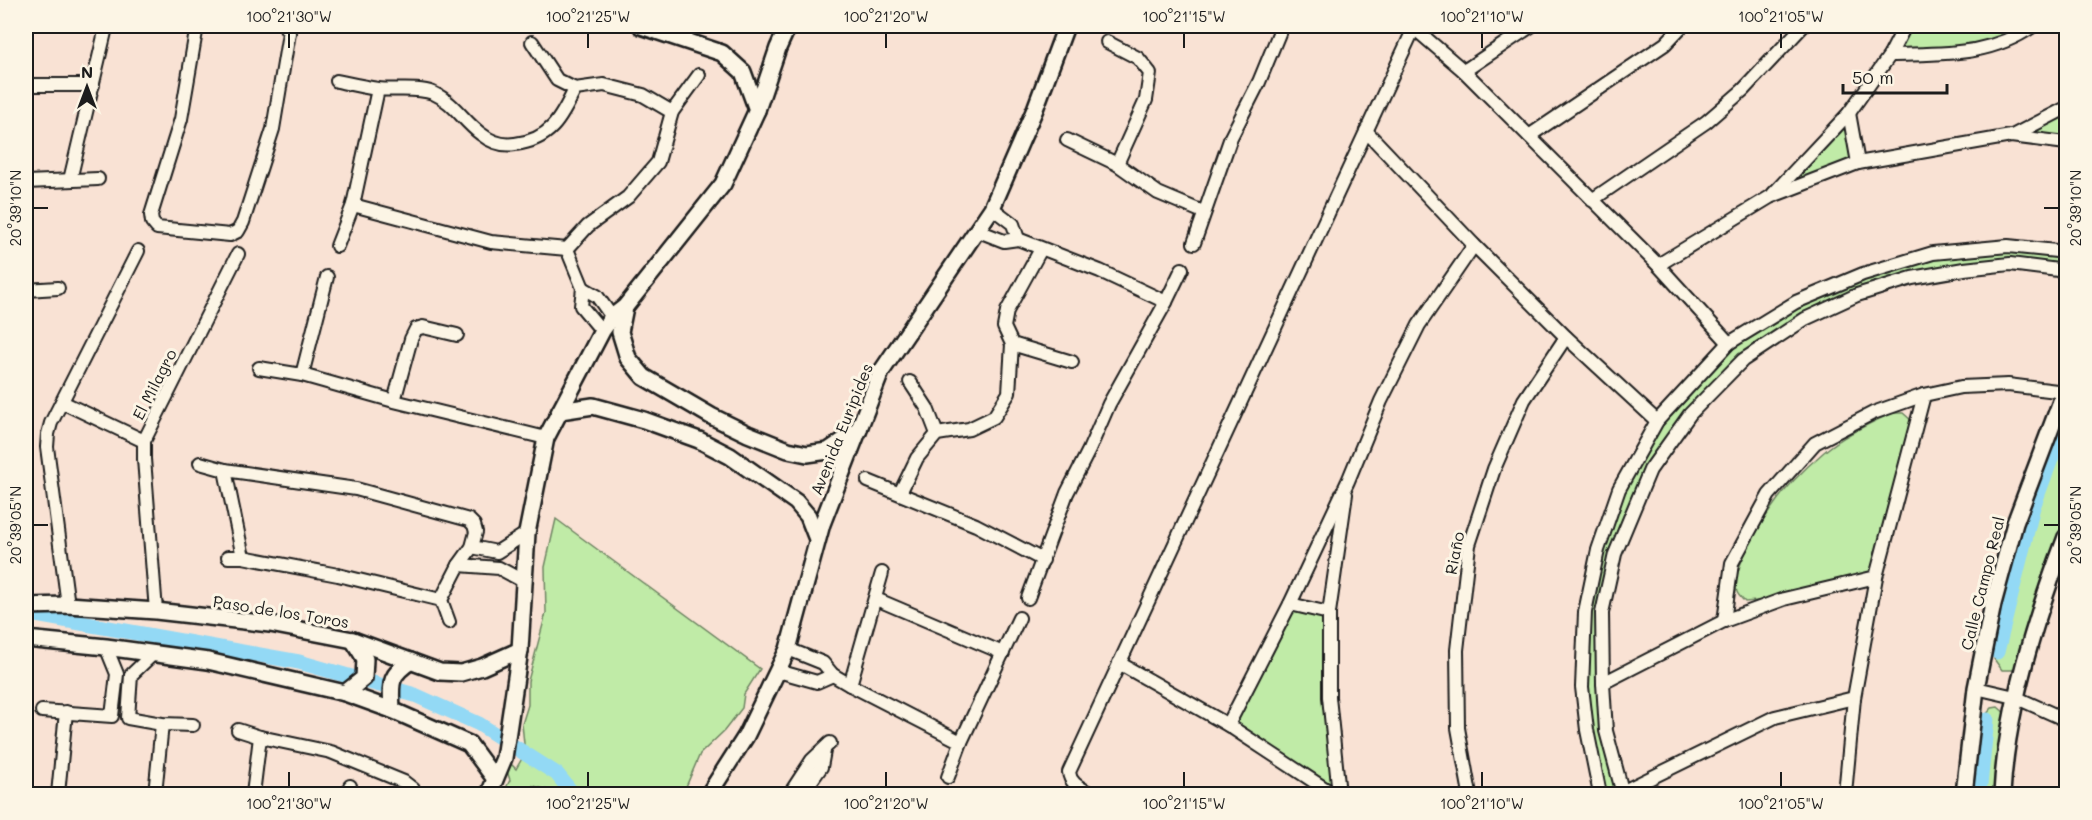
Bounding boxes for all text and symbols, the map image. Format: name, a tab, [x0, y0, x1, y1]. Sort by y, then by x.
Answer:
text: 100°21'30"W	[246, 6, 332, 26]
text: 100°21'25"W	[546, 6, 630, 26]
text: 100°21'20"W	[843, 6, 929, 26]
text: 100°21'15"W	[1142, 6, 1226, 26]
text: 100°21'10"W	[1440, 6, 1524, 26]
text: 100°21'05"W	[1738, 6, 1824, 26]
north arrow	[57, 57, 117, 117]
scale bar	[1843, 57, 1946, 95]
text: N	[81, 61, 93, 82]
text: 50 m	[1852, 65, 1894, 89]
text: 20°39'10"N	[5, 170, 25, 246]
text: 20°39'10"N	[2065, 170, 2085, 246]
street label: El Milagro	[127, 345, 181, 423]
street label: Avenida Euripides	[805, 360, 877, 498]
text: 20°39'05"N	[5, 486, 25, 564]
text: 20°39'05"N	[2065, 486, 2085, 564]
street label: Calle Campo Real	[1955, 514, 2009, 652]
street label: Riaño	[1440, 530, 1468, 576]
street label: Paso de los Toros	[212, 590, 350, 632]
text: 100°21'30"W	[246, 793, 332, 813]
text: 100°21'25"W	[546, 793, 630, 813]
text: 100°21'20"W	[843, 793, 929, 813]
text: 100°21'15"W	[1142, 793, 1226, 813]
text: 100°21'10"W	[1440, 793, 1524, 813]
text: 100°21'05"W	[1738, 793, 1824, 813]

